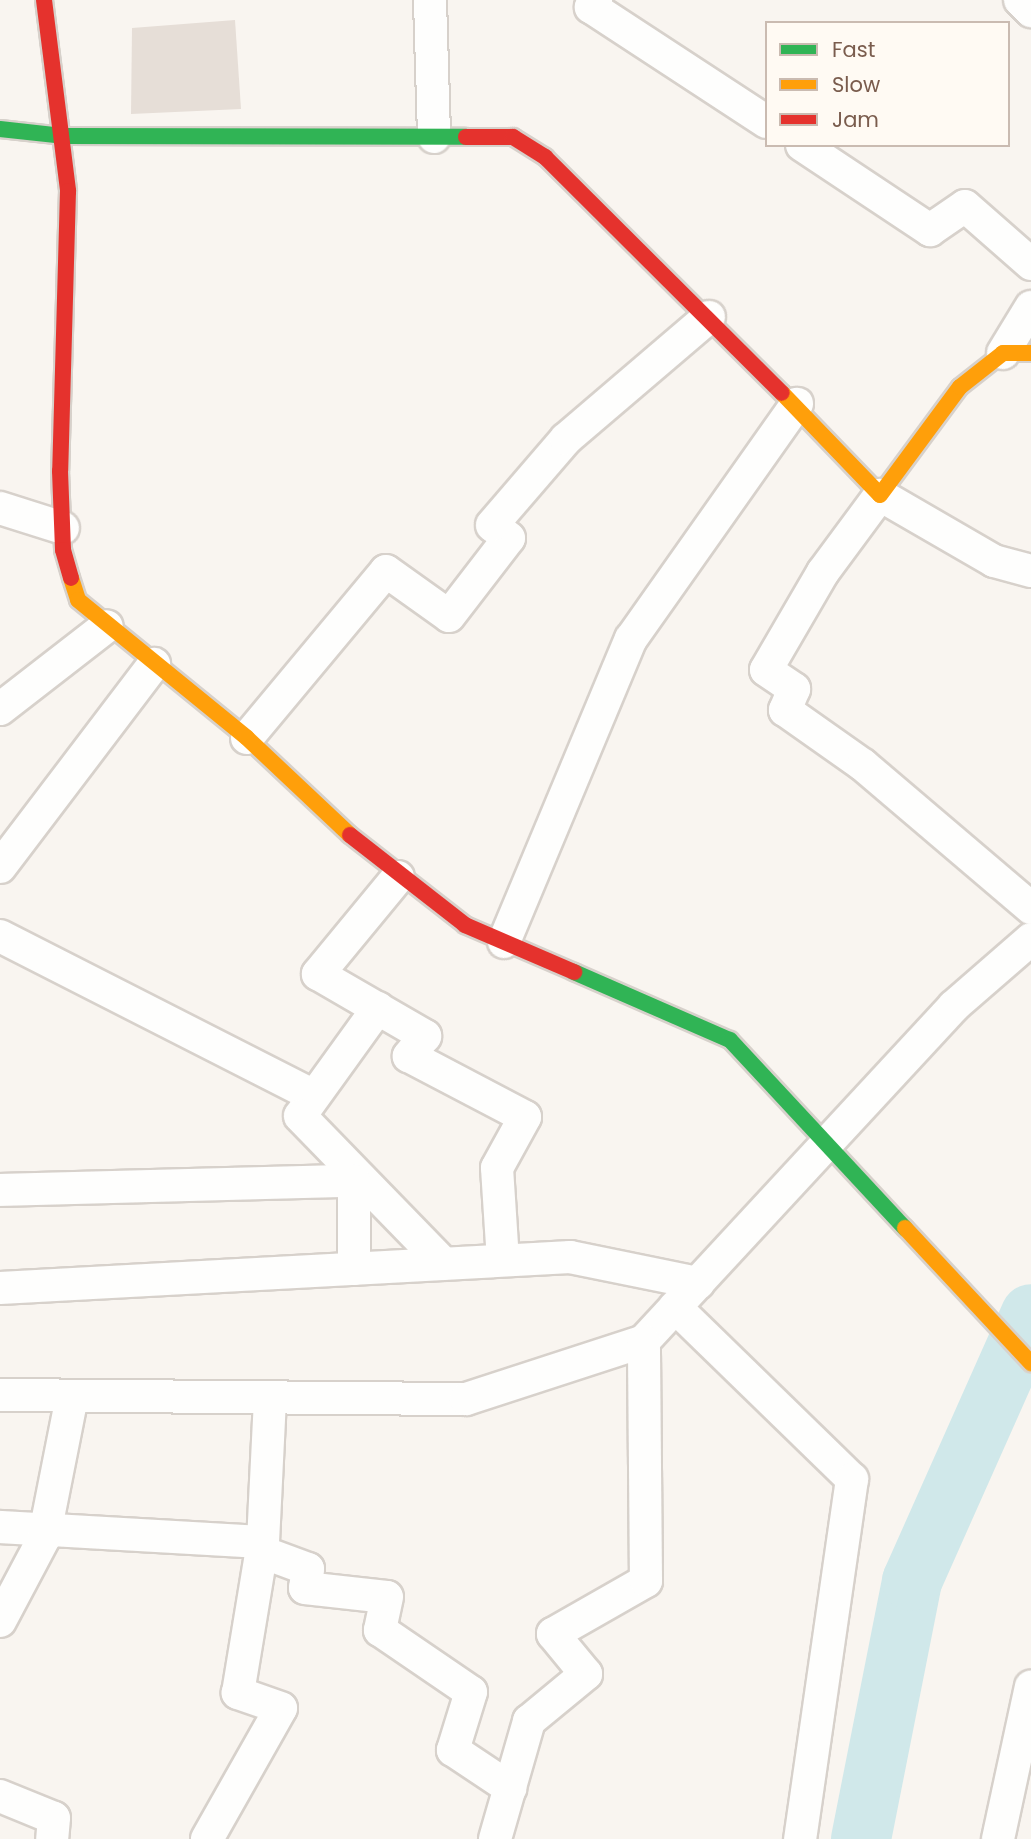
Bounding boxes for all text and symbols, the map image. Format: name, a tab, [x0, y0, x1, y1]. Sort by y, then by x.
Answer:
legend	[765, 21, 1010, 147]
text: Fast	[832, 35, 875, 64]
text: Slow	[832, 70, 880, 99]
text: Jam	[832, 105, 879, 134]

